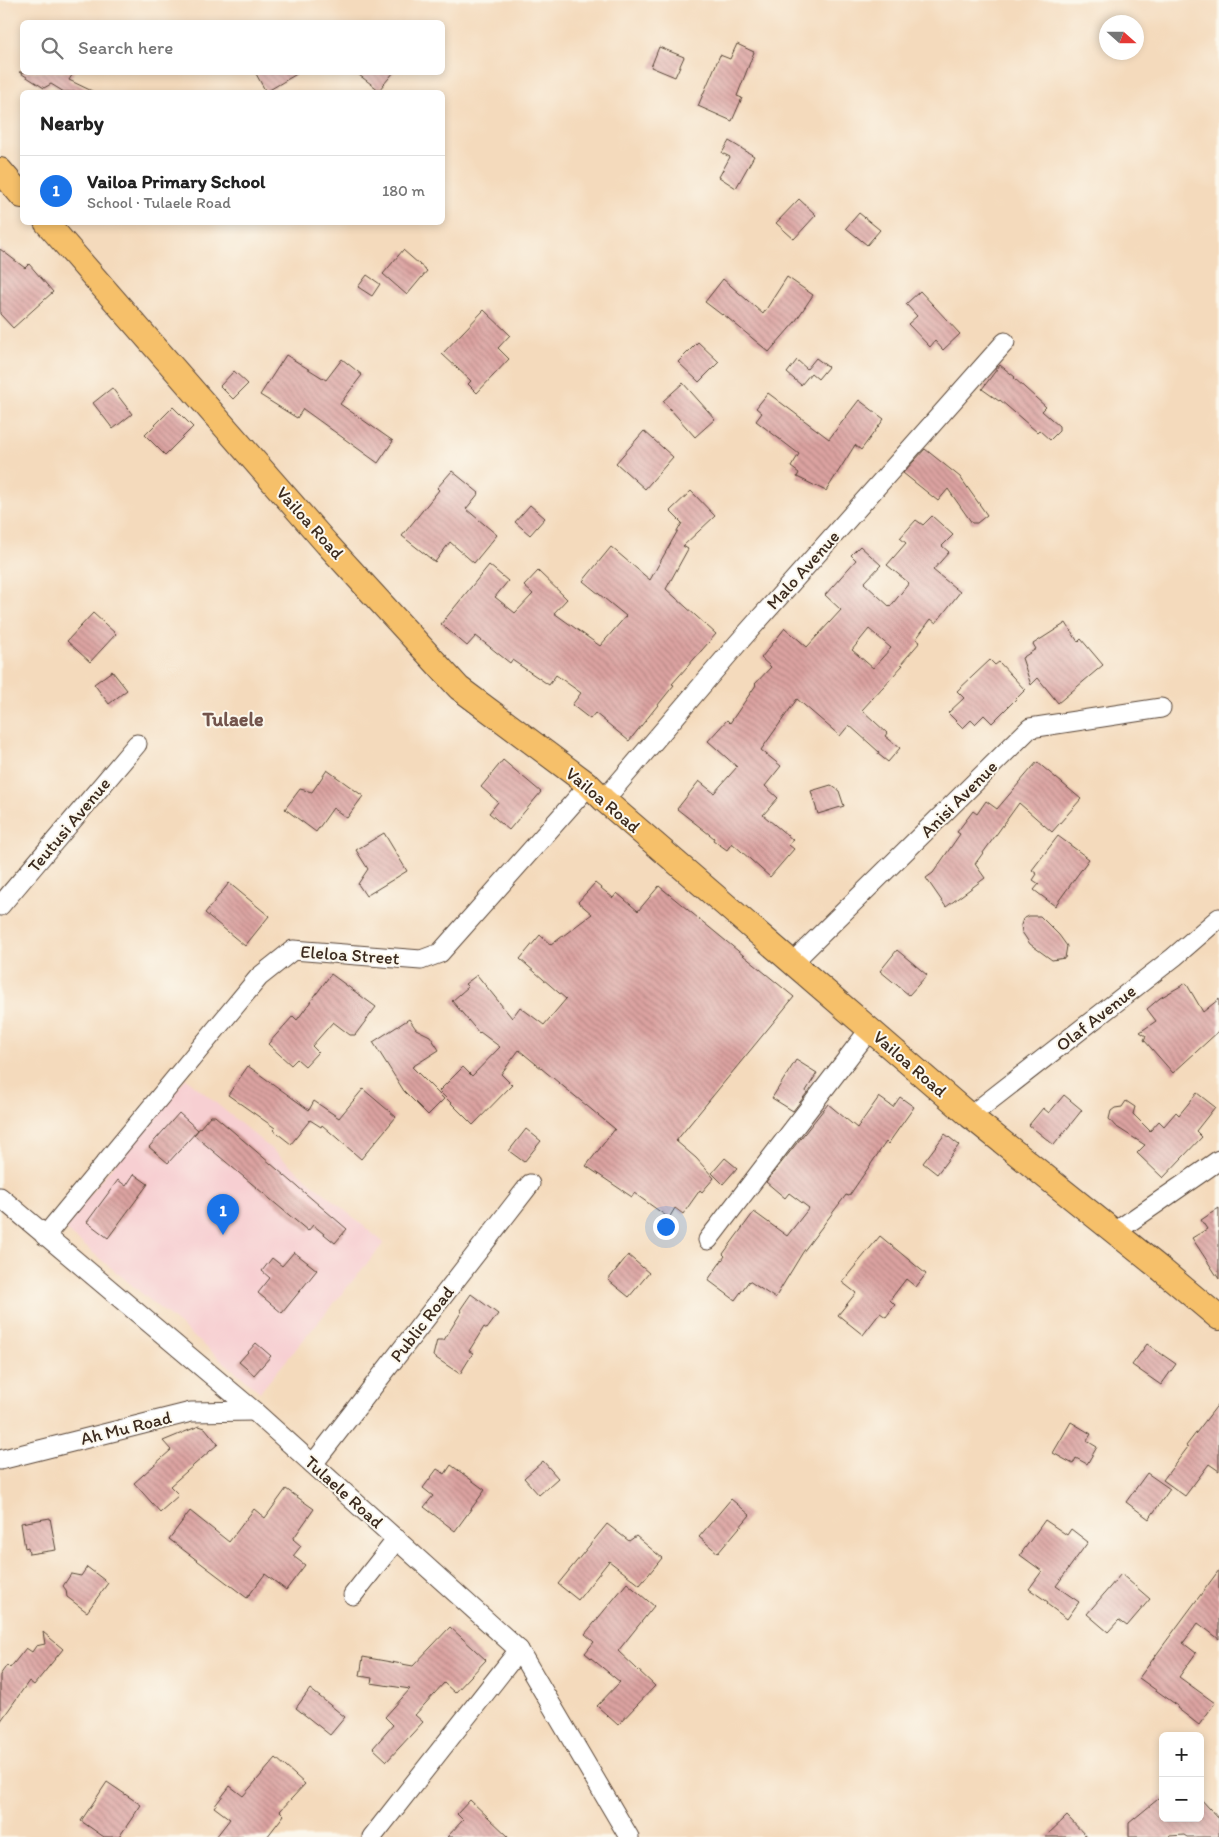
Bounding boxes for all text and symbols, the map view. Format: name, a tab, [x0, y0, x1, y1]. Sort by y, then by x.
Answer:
north arrow	[1099, 15, 1144, 60]
search box	[20, 20, 445, 75]
icon: search	[38, 34, 66, 62]
text: Search here	[78, 36, 173, 59]
text: Nearby	[40, 110, 104, 135]
text: Vailoa Primary School	[87, 170, 265, 193]
text: 1	[52, 181, 60, 200]
text: 180 m	[382, 181, 425, 200]
text: School · Tulaele Road	[87, 193, 231, 212]
street label: Vailoa Road	[271, 482, 349, 564]
street label: Malo Avenue	[762, 526, 844, 614]
district label: Tulaele	[201, 707, 264, 731]
street label: Anisi Avenue	[916, 756, 1002, 842]
street label: Vailoa Road	[561, 762, 645, 838]
street label: Teutusi Avenue	[23, 773, 115, 877]
street label: Eleloa Street	[300, 941, 400, 969]
street label: Olaf Avenue	[1052, 980, 1140, 1056]
street label: Vailoa Road	[869, 1026, 952, 1102]
pin: 1	[207, 1194, 239, 1235]
your location	[653, 1214, 679, 1240]
street label: Public Road	[385, 1281, 459, 1367]
street label: Ah Mu Road	[78, 1406, 174, 1450]
street label: Tulaele Road	[300, 1451, 388, 1533]
map controls	[1159, 1732, 1204, 1822]
button: +	[1159, 1732, 1204, 1777]
button: −	[1159, 1777, 1204, 1822]

